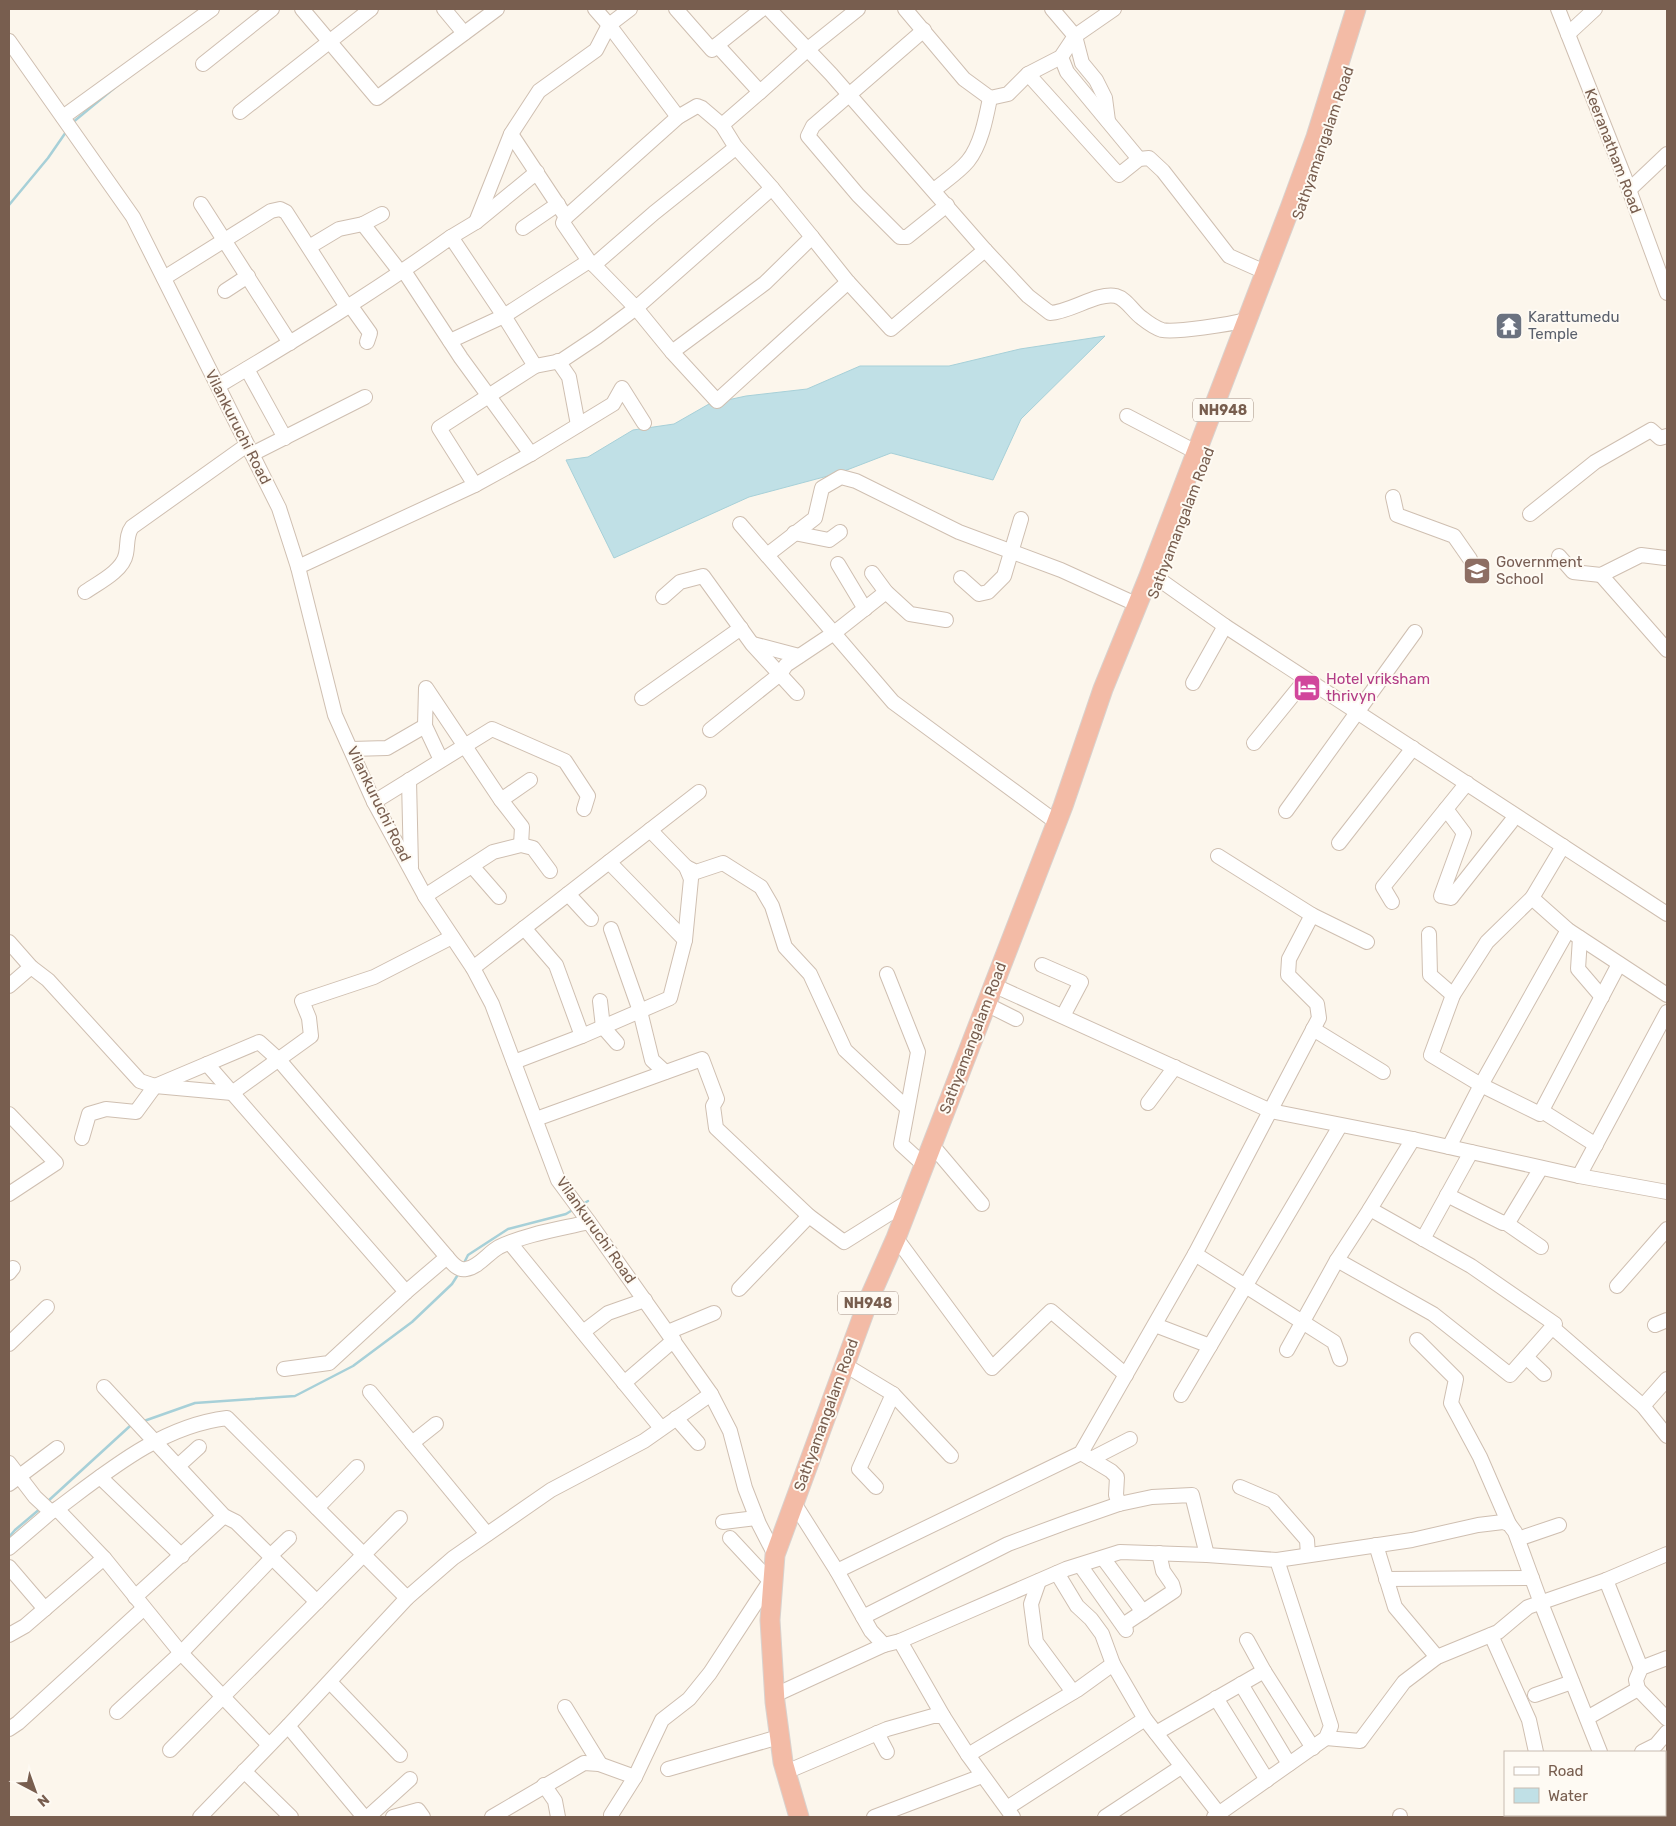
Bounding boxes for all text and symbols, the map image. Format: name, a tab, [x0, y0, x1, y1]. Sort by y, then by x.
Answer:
street label: Sathyamangalam Road	[1288, 64, 1358, 222]
street label: Keeranatham Road	[1581, 86, 1645, 216]
place label: Karattumedu Temple	[1528, 308, 1619, 343]
temple icon: Karattumedu Temple	[1494, 311, 1524, 341]
street label: Vilankuruchi Road	[201, 367, 275, 487]
road number: NH948	[1193, 398, 1253, 422]
street label: Sathyamangalam Road	[1144, 445, 1218, 601]
place label: Government School	[1496, 553, 1582, 588]
school or university icon: Government School	[1462, 556, 1492, 586]
place label: Hotel vriksham thrivyn	[1326, 670, 1430, 705]
hotel icon: Hotel vriksham thrivyn	[1292, 673, 1322, 703]
street label: Vilankuruchi Road	[343, 743, 415, 865]
street label: Sathyamangalam Road	[936, 960, 1010, 1116]
street label: Vilankuruchi Road	[552, 1173, 640, 1287]
road number: NH948	[838, 1292, 898, 1315]
street label: Sathyamangalam Road	[790, 1336, 862, 1494]
legend	[1504, 1751, 1666, 1816]
text: Road	[1548, 1762, 1584, 1780]
north arrow	[10, 1766, 60, 1816]
text: Water	[1548, 1787, 1588, 1805]
text: N	[34, 1791, 53, 1810]

